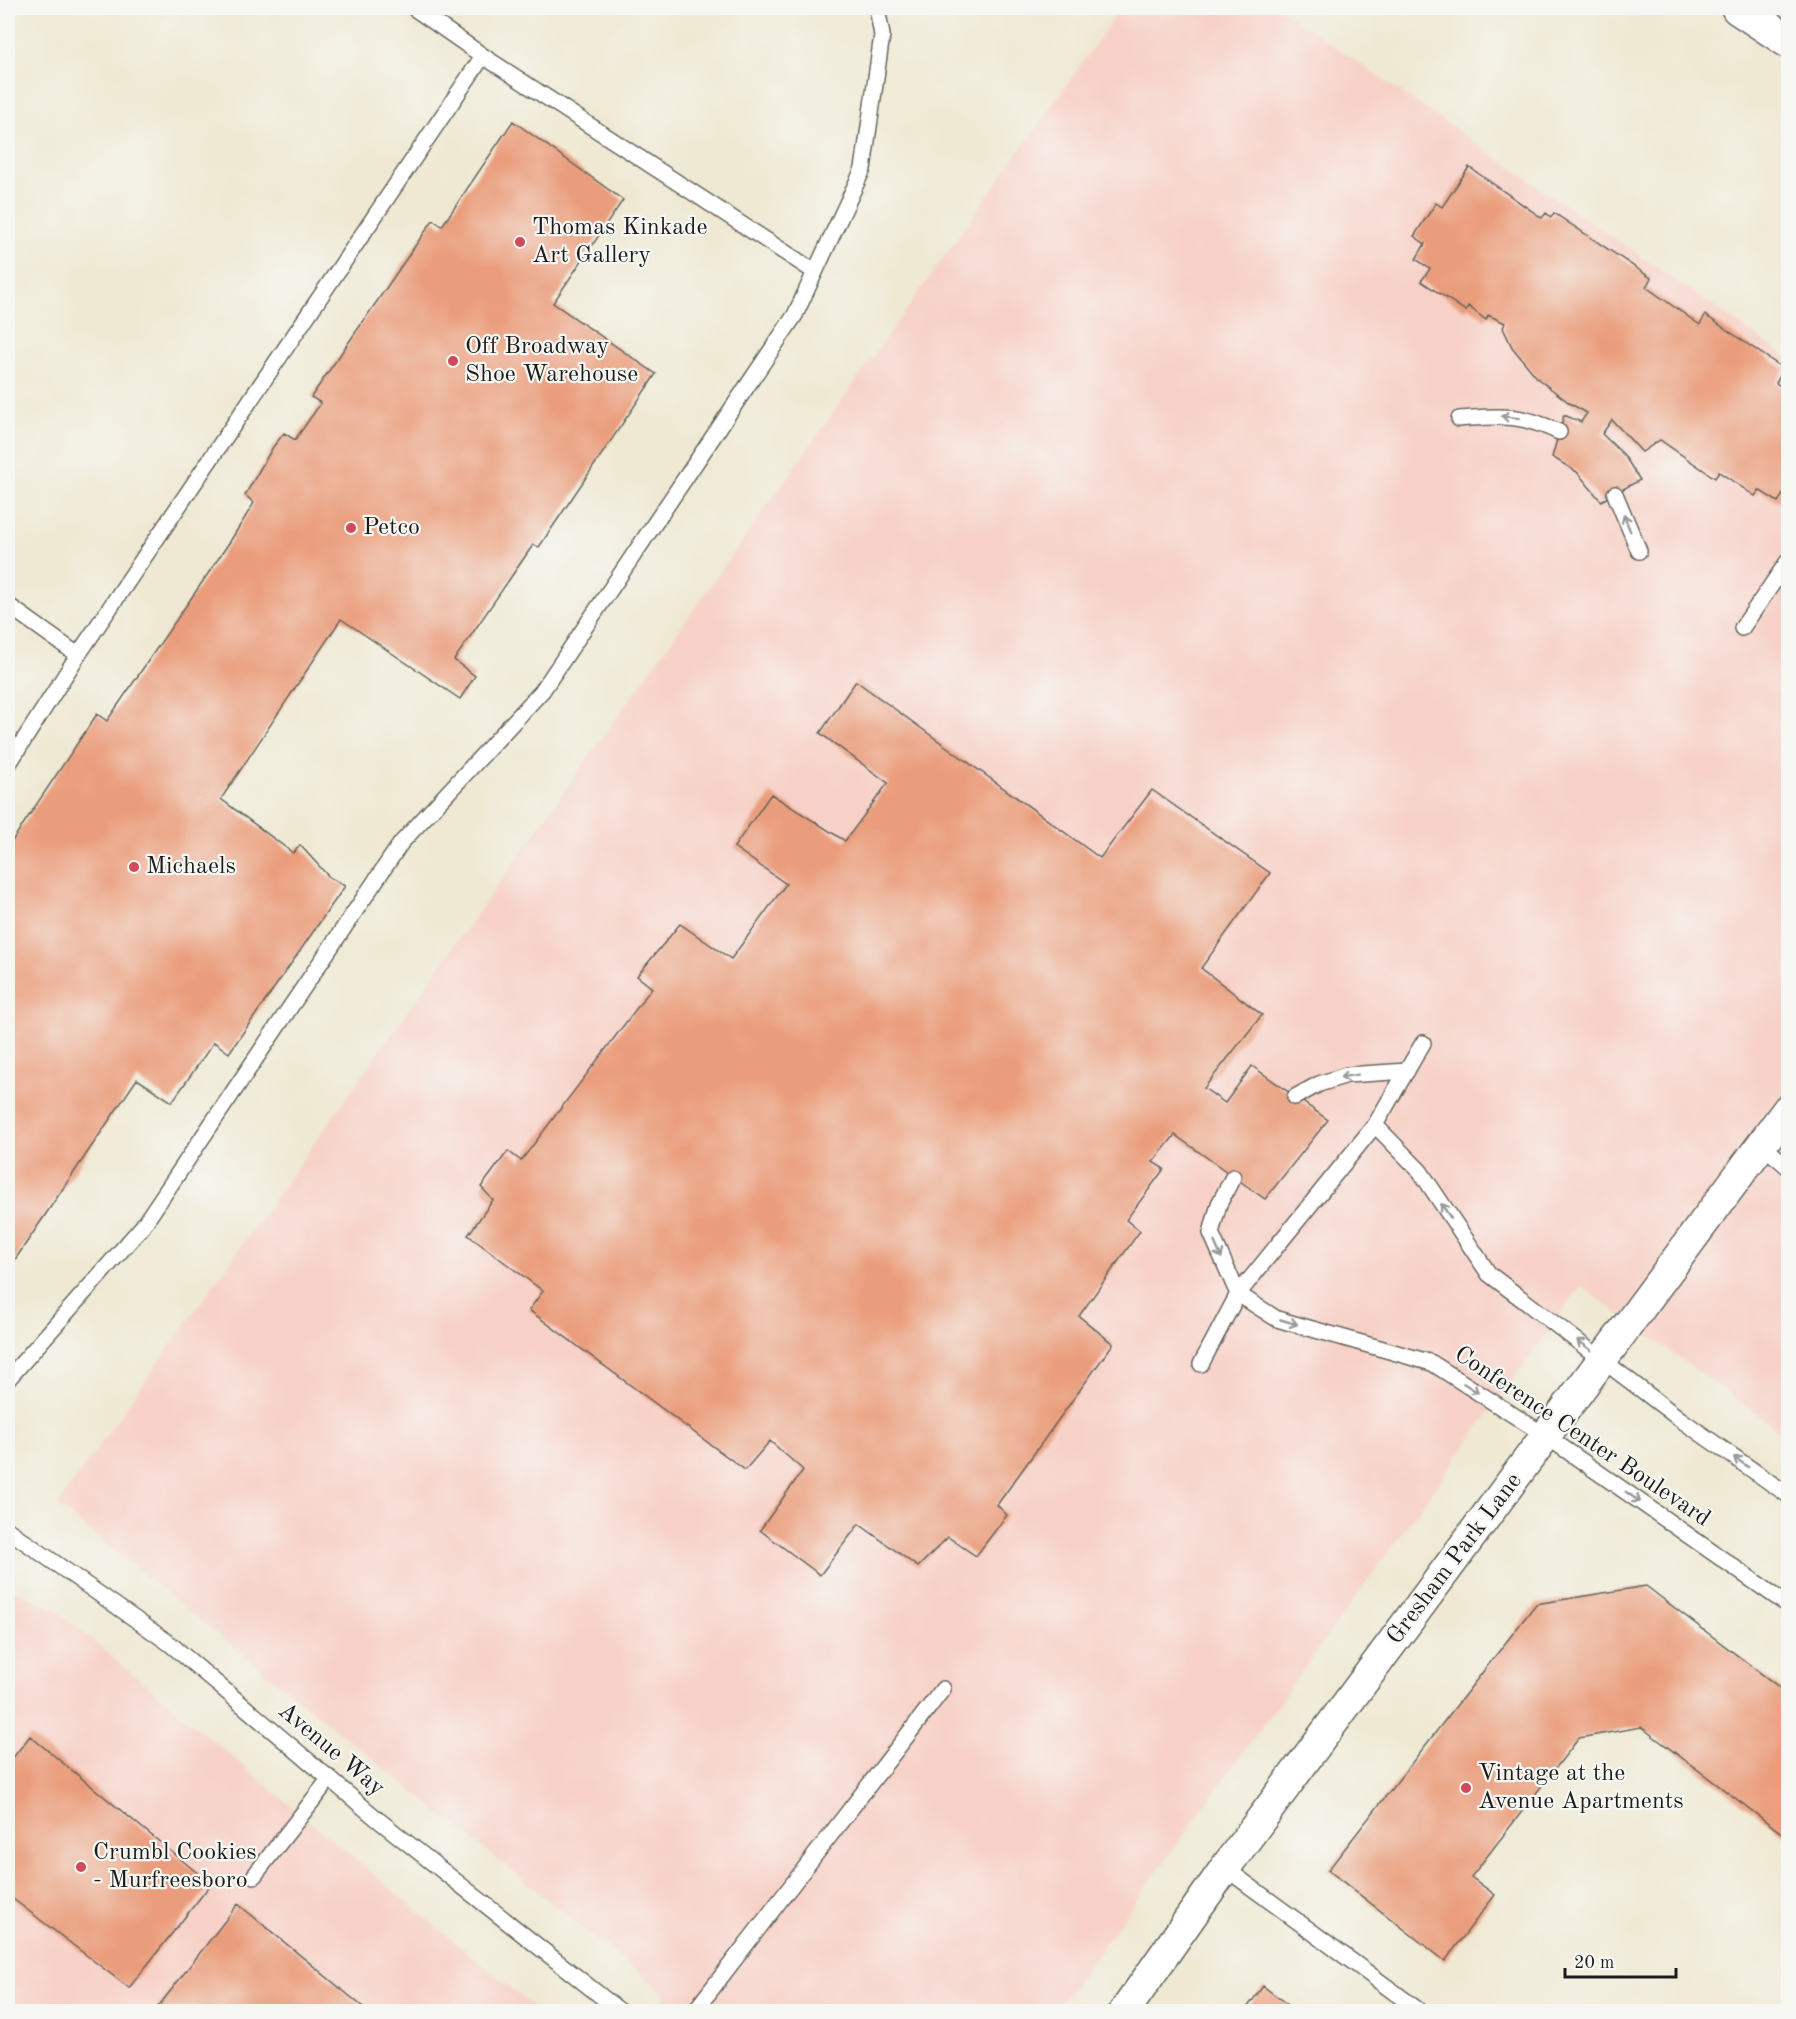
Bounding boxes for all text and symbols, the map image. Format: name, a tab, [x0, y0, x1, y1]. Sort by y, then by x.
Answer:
place label: Thomas Kinkade Art Gallery	[532, 216, 708, 268]
marker: Thomas Kinkade Art Gallery	[513, 235, 527, 249]
place label: Off Broadway Shoe Warehouse	[465, 335, 638, 387]
marker: Off Broadway Shoe Warehouse	[446, 354, 460, 368]
one-way arrow	[1501, 411, 1521, 422]
one-way arrow	[1621, 514, 1632, 532]
place label: Petco	[363, 516, 420, 540]
marker: Petco	[344, 521, 358, 535]
place label: Michaels	[146, 855, 236, 879]
marker: Michaels	[127, 860, 141, 874]
one-way arrow	[1340, 1071, 1359, 1082]
one-way arrow	[1440, 1203, 1452, 1220]
one-way arrow	[1213, 1241, 1225, 1259]
one-way arrow	[1279, 1317, 1298, 1328]
one-way arrow	[1577, 1339, 1593, 1352]
street label: Conference Center Boulevard	[1450, 1342, 1714, 1532]
one-way arrow	[1462, 1383, 1479, 1395]
one-way arrow	[1733, 1456, 1749, 1468]
street label: Gresham Park Lane	[1383, 1469, 1527, 1649]
one-way arrow	[1624, 1491, 1640, 1503]
street label: Avenue Way	[273, 1699, 389, 1801]
place label: Vintage at the Avenue Apartments	[1478, 1762, 1684, 1814]
marker: Vintage at the Avenue Apartments	[1459, 1781, 1473, 1795]
place label: Crumbl Cookies - Murfreesboro	[93, 1841, 257, 1893]
marker: Crumbl Cookies - Murfreesboro	[74, 1860, 88, 1874]
scale bar	[1565, 1941, 1676, 1979]
text: 20 m	[1574, 1954, 1614, 1972]

